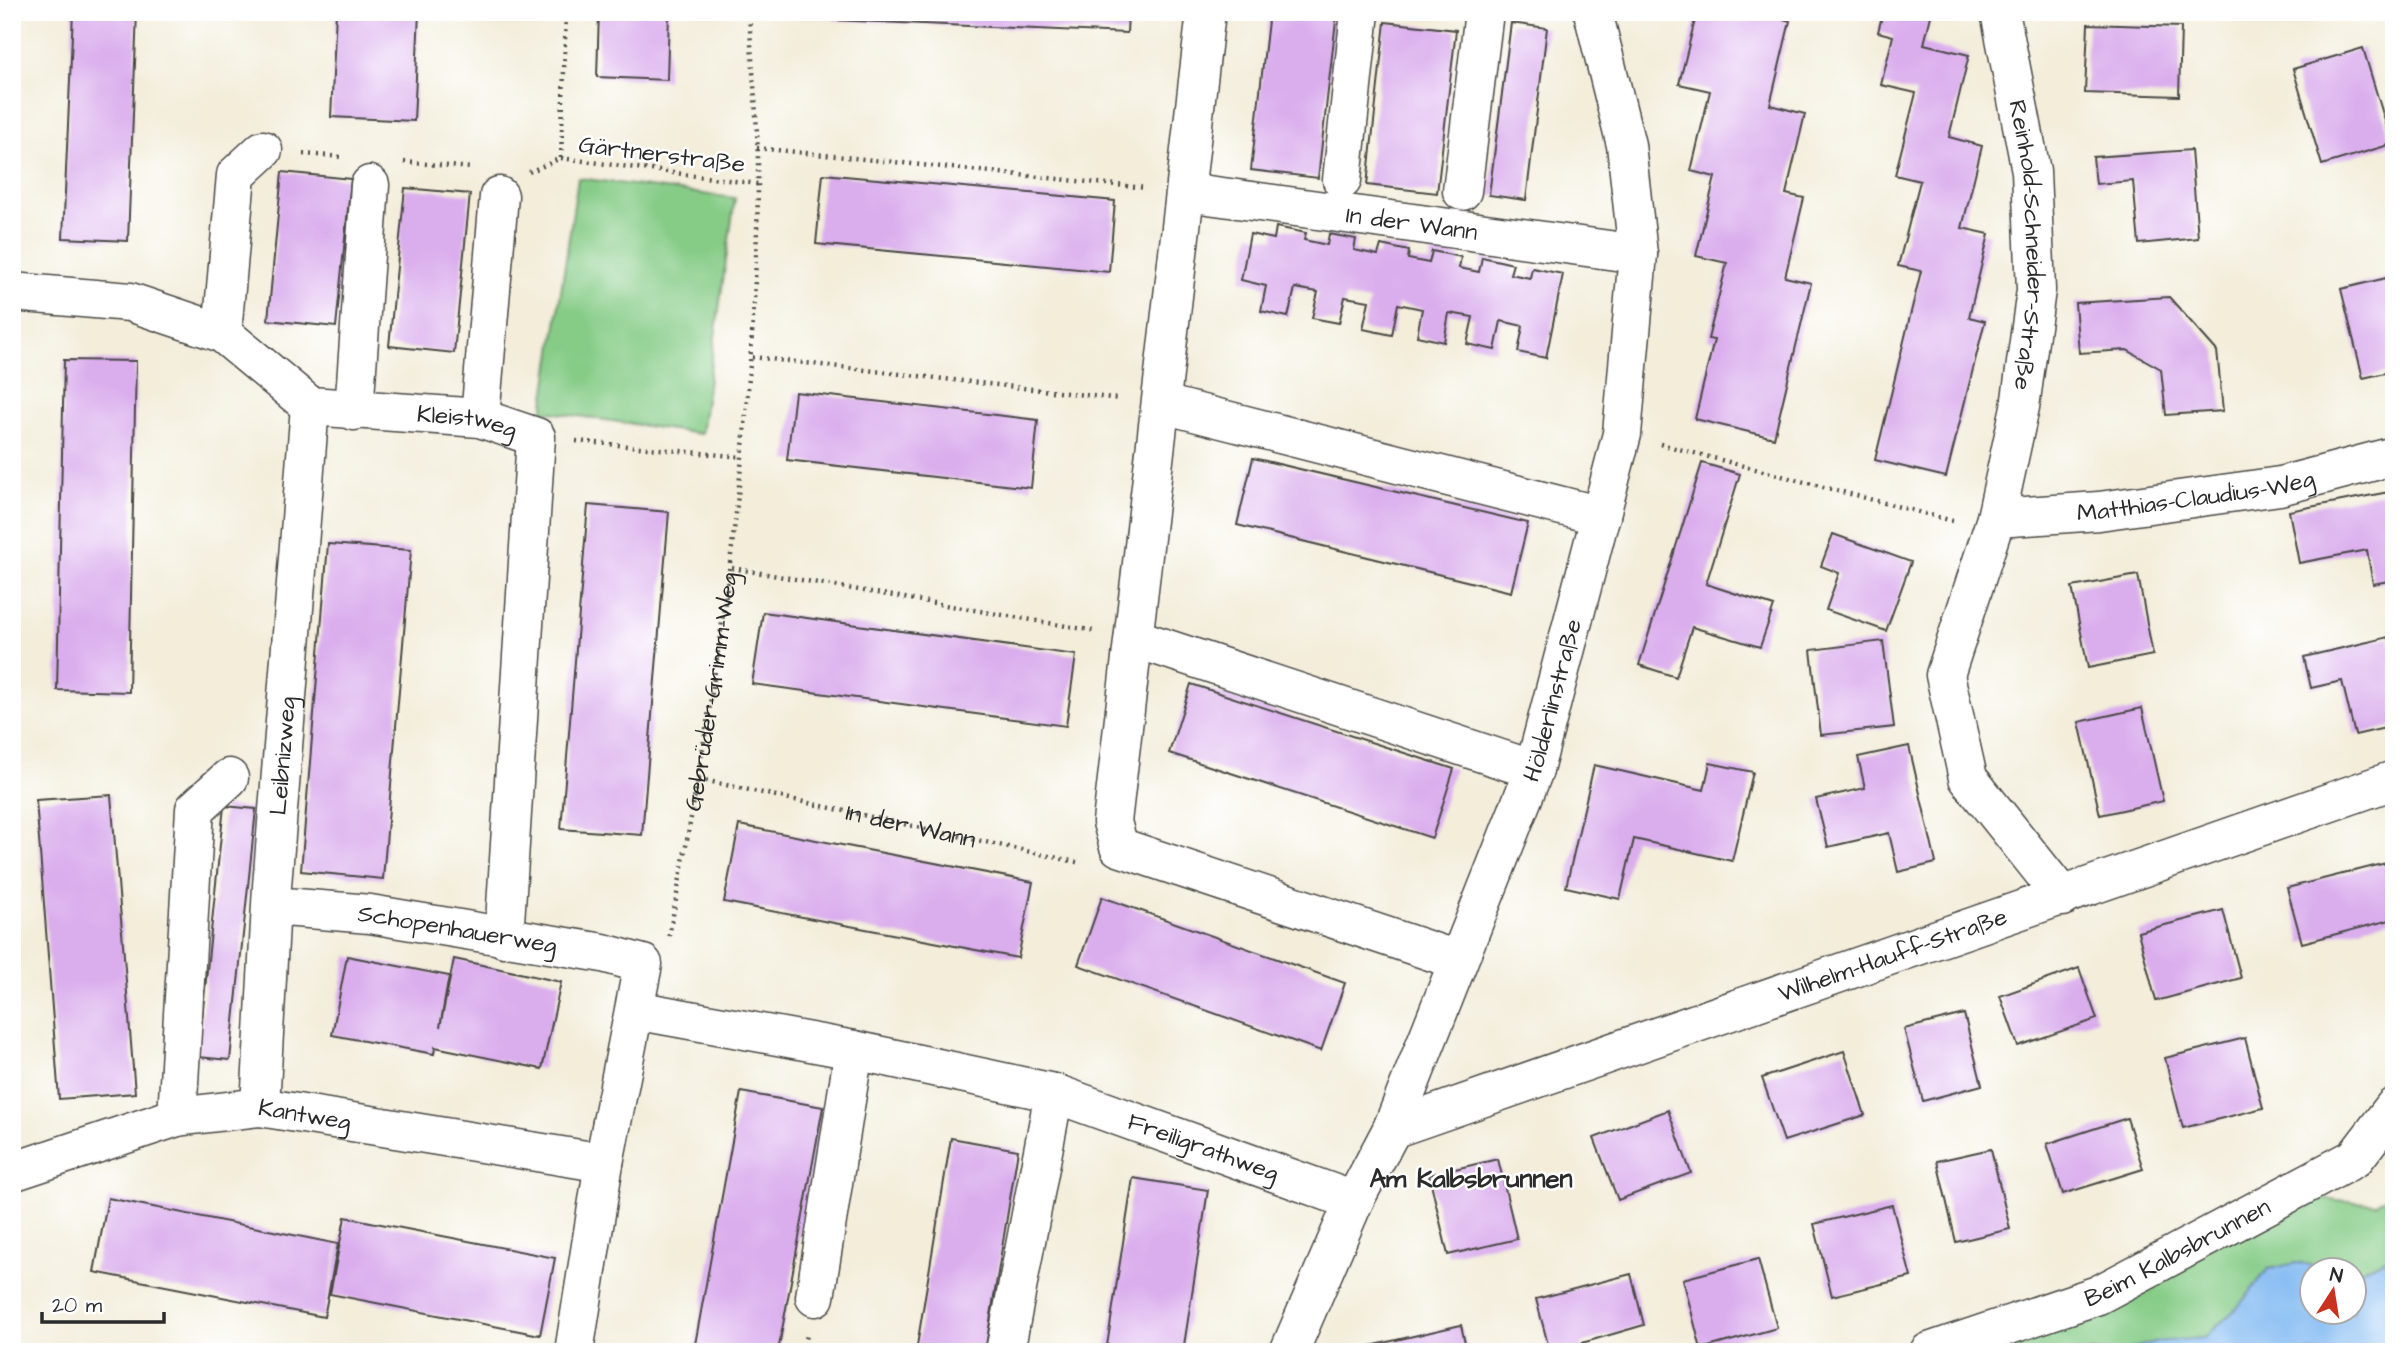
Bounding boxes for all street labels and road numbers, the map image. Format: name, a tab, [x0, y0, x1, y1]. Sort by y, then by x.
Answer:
street label: Reinhold-Schneider-Straße	[2000, 97, 2052, 392]
street label: Gärtnerstraße	[577, 128, 747, 182]
street label: In der Wann	[1344, 198, 1480, 250]
street label: Kleistweg	[416, 398, 522, 448]
street label: Matthias-Claudius-Weg	[2076, 462, 2318, 530]
street label: Gebrüder-Grimm-Weg	[676, 570, 748, 814]
street label: Hölderlinstraße	[1515, 615, 1591, 787]
street label: Leibnizweg	[262, 695, 306, 816]
street label: In der Wann	[843, 796, 979, 857]
street label: Schopenhauerweg	[356, 897, 560, 964]
street label: Wilhelm-Hauff-Straße	[1774, 900, 2012, 1011]
street label: Kantweg	[256, 1091, 353, 1141]
street label: Freiligrathweg	[1123, 1105, 1283, 1191]
street label: Beim Kalbsbrunnen	[2080, 1190, 2276, 1316]

